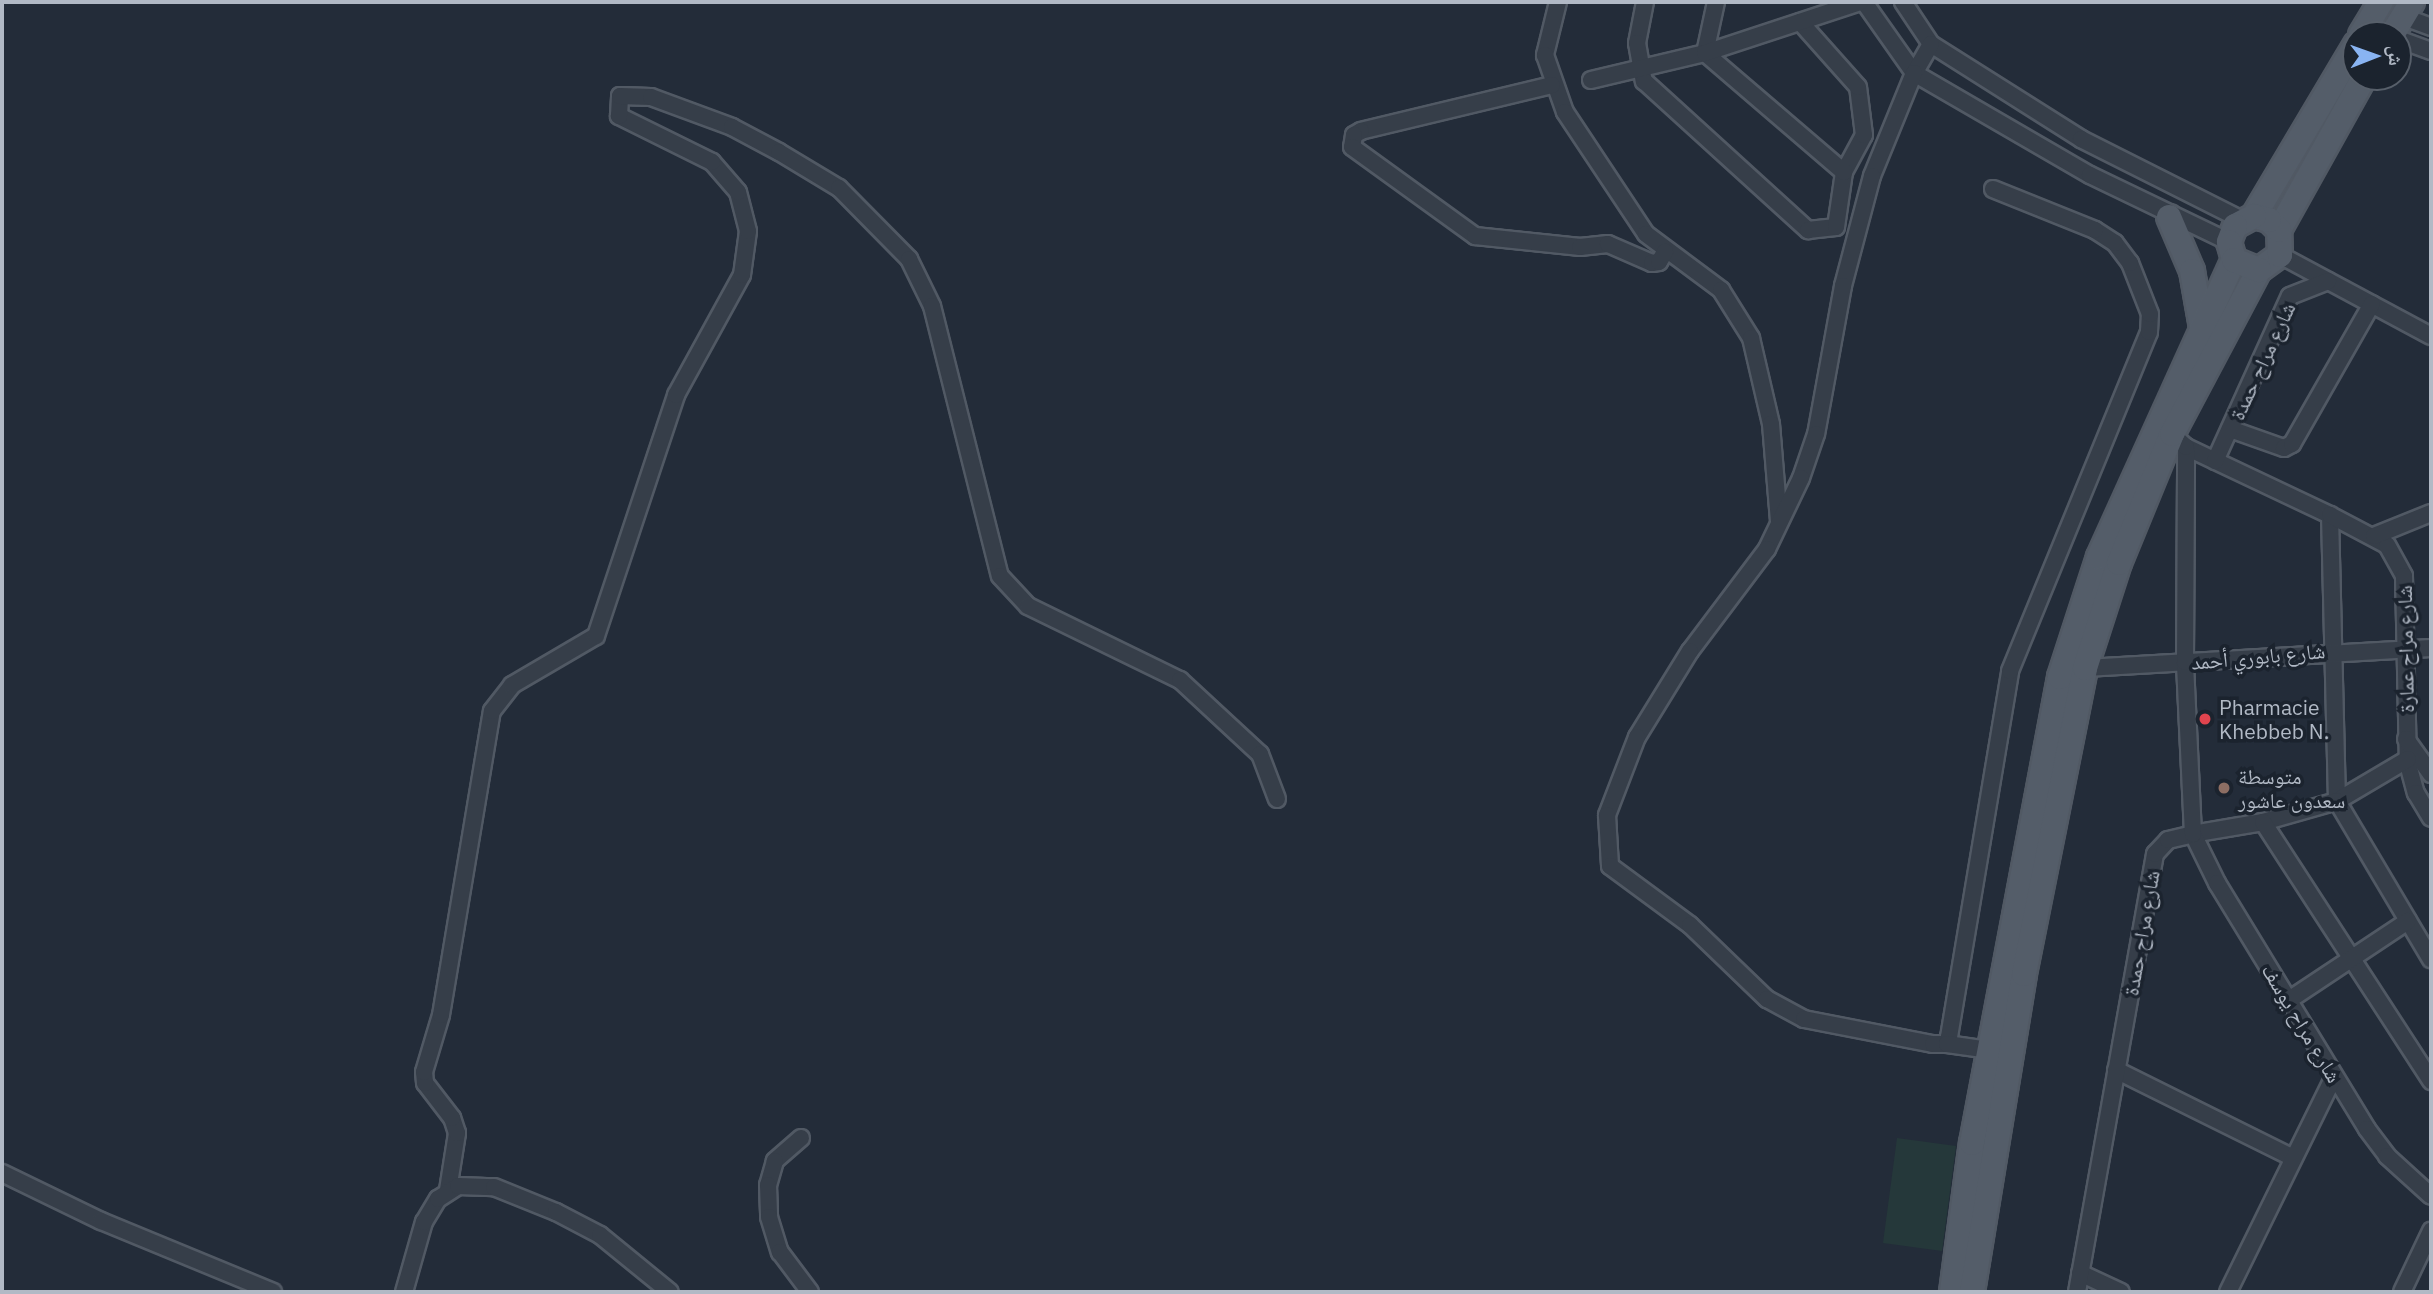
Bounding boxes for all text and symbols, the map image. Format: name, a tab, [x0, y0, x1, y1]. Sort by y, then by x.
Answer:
north arrow	[2342, 21, 2412, 91]
text: ش	[2384, 45, 2408, 66]
street label: شارع مراح حمدة	[2224, 298, 2300, 424]
street label: شارع مراح عمارة	[2391, 585, 2419, 713]
street label: شارع بابوري أحمد	[2190, 638, 2326, 674]
place label: Pharmacie Khebbeb N.	[2219, 694, 2329, 744]
marker: Pharmacie Khebbeb N.	[2197, 711, 2213, 727]
place label: متوسطة سعدون عاشور	[2238, 763, 2345, 813]
marker: متوسطة سعدون عاشور	[2216, 780, 2232, 796]
street label: شارع مراح حمدة	[2118, 868, 2164, 998]
street label: شارع مراح يوسف	[2257, 959, 2347, 1087]

